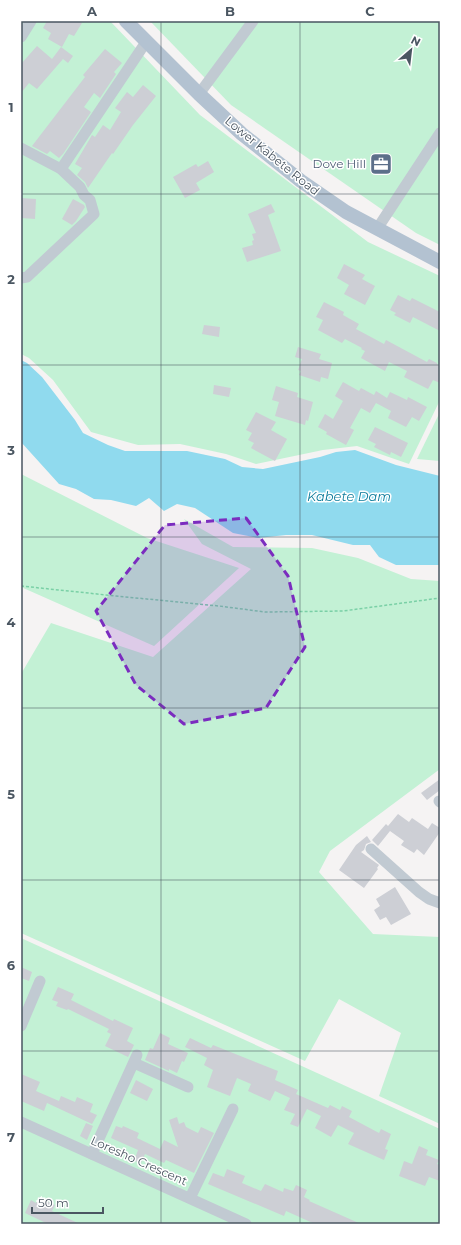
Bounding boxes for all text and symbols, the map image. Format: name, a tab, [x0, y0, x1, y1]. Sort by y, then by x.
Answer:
text: A	[86, 3, 98, 19]
text: B	[225, 3, 235, 19]
text: C	[365, 3, 375, 19]
north arrow	[391, 30, 431, 70]
text: N	[408, 33, 423, 49]
text: 1	[8, 99, 14, 115]
street label: Lower Kabete Road	[222, 113, 323, 198]
office icon: Dove Hill	[368, 151, 394, 177]
place label: Dove Hill	[313, 156, 366, 171]
text: 2	[7, 271, 15, 287]
text: 3	[6, 442, 15, 458]
water label: Kabete Dam	[307, 488, 391, 504]
text: 4	[7, 614, 16, 630]
text: 5	[7, 786, 15, 802]
text: 6	[7, 957, 16, 973]
text: 7	[7, 1129, 15, 1145]
street label: Loresho Crescent	[89, 1133, 190, 1189]
scale bar	[32, 1189, 103, 1215]
text: 50 m	[38, 1195, 69, 1210]

